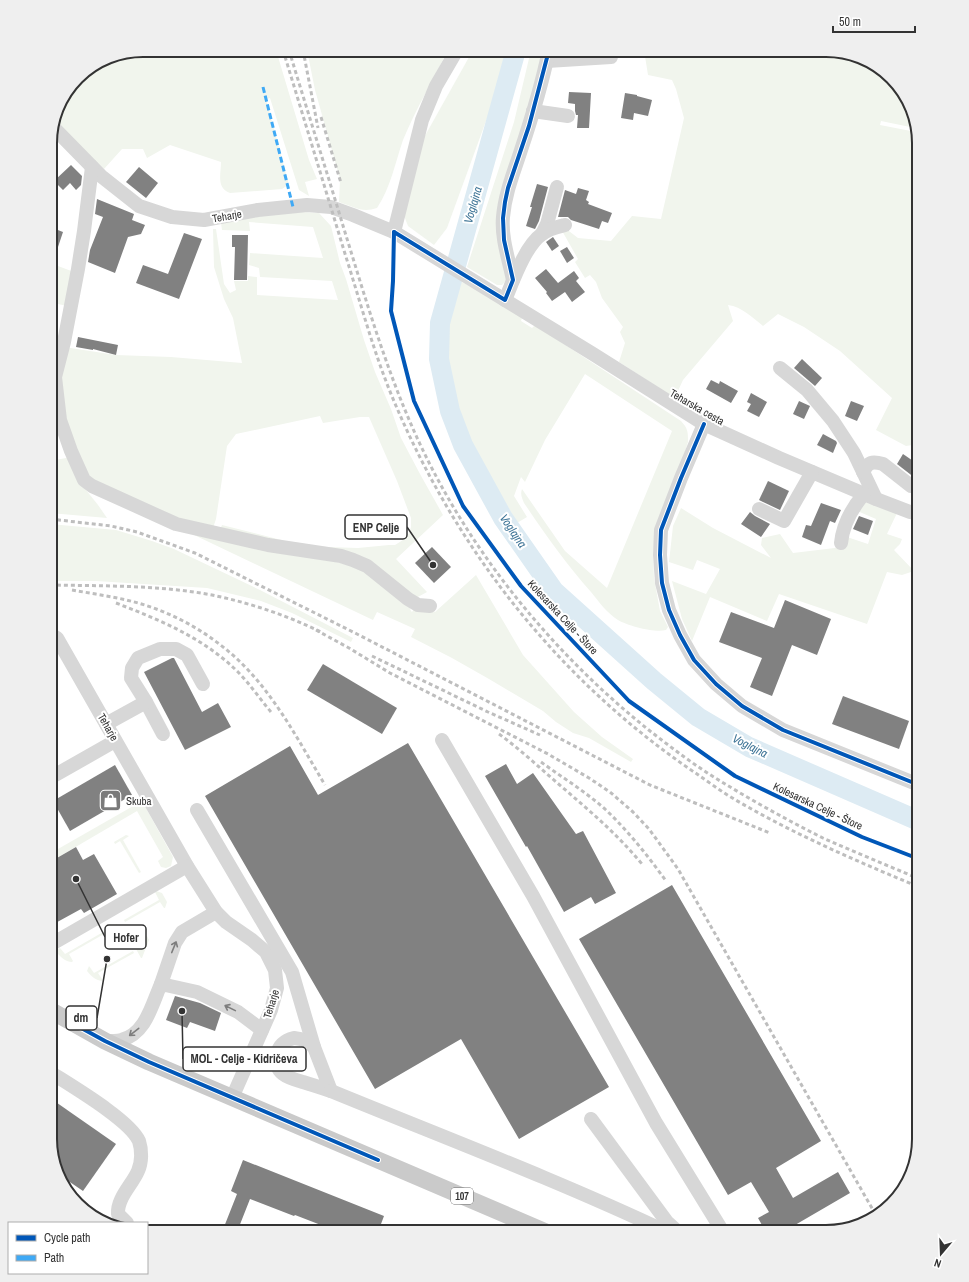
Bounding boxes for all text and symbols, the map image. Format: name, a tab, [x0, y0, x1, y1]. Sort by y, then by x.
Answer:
scale bar	[833, 8, 915, 34]
text: 50 m	[839, 14, 861, 30]
water label: Voglajna	[460, 184, 486, 225]
street label: Teharje	[211, 207, 243, 225]
street label: Teharska cesta	[667, 386, 727, 428]
water label: Voglajna	[496, 511, 530, 552]
callout: ENP Celje	[345, 515, 407, 539]
text: ENP Celje	[353, 520, 400, 536]
street label: Kolesarska Celje - Štore	[525, 577, 601, 657]
street label: Teharje	[95, 711, 121, 743]
water label: Voglajna	[730, 730, 771, 762]
street label: Kolesarska Celje - Štore	[771, 779, 865, 833]
shop icon: Skuba	[97, 788, 123, 814]
place label: Skuba	[126, 794, 152, 808]
callout: Hofer	[105, 925, 146, 949]
text: Hofer	[113, 930, 139, 946]
one-way arrow	[170, 942, 178, 954]
street label: Teharje	[260, 988, 282, 1020]
one-way arrow	[224, 1004, 236, 1011]
callout: dm	[66, 1006, 97, 1030]
text: dm	[74, 1010, 89, 1026]
one-way arrow	[129, 1028, 140, 1036]
callout: MOL - Celje - Kidričeva	[183, 1047, 306, 1071]
text: MOL - Celje - Kidričeva	[190, 1051, 298, 1067]
road number: 107	[451, 1188, 473, 1204]
legend	[8, 1222, 148, 1274]
text: Cycle path	[44, 1230, 91, 1246]
north arrow	[921, 1234, 961, 1274]
text: Path	[44, 1250, 64, 1266]
text: N	[932, 1256, 943, 1271]

